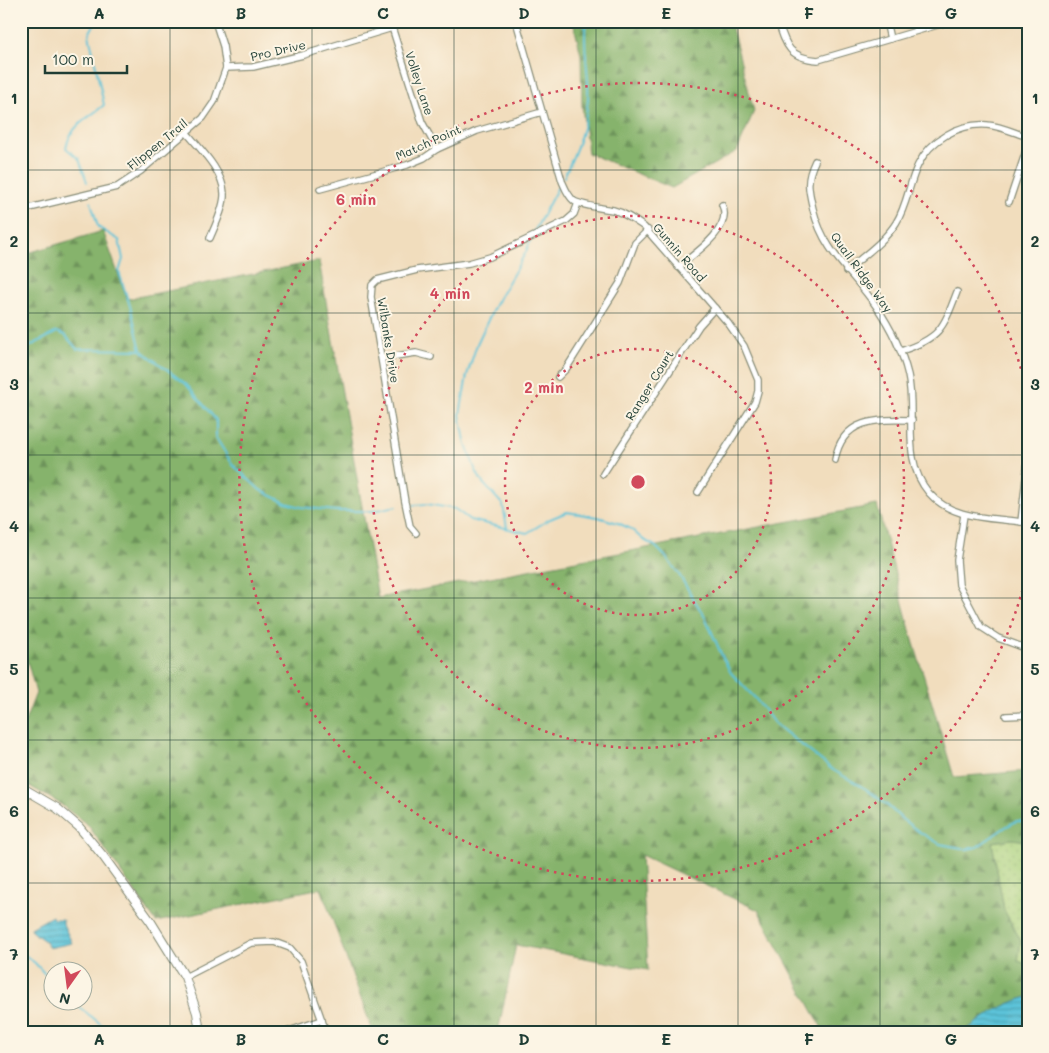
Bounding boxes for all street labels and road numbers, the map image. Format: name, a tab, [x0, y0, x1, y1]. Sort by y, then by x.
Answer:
street label: Pro Drive	[249, 36, 307, 64]
street label: Volley Lane	[402, 49, 438, 117]
street label: Flippen Trail	[124, 115, 190, 173]
street label: Match Point	[393, 120, 463, 164]
street label: Gunnin Road	[650, 219, 710, 285]
street label: Quail Ridge Way	[827, 229, 897, 315]
street label: Wilbanks Drive	[374, 296, 404, 384]
street label: Ranger Court	[621, 347, 677, 423]

